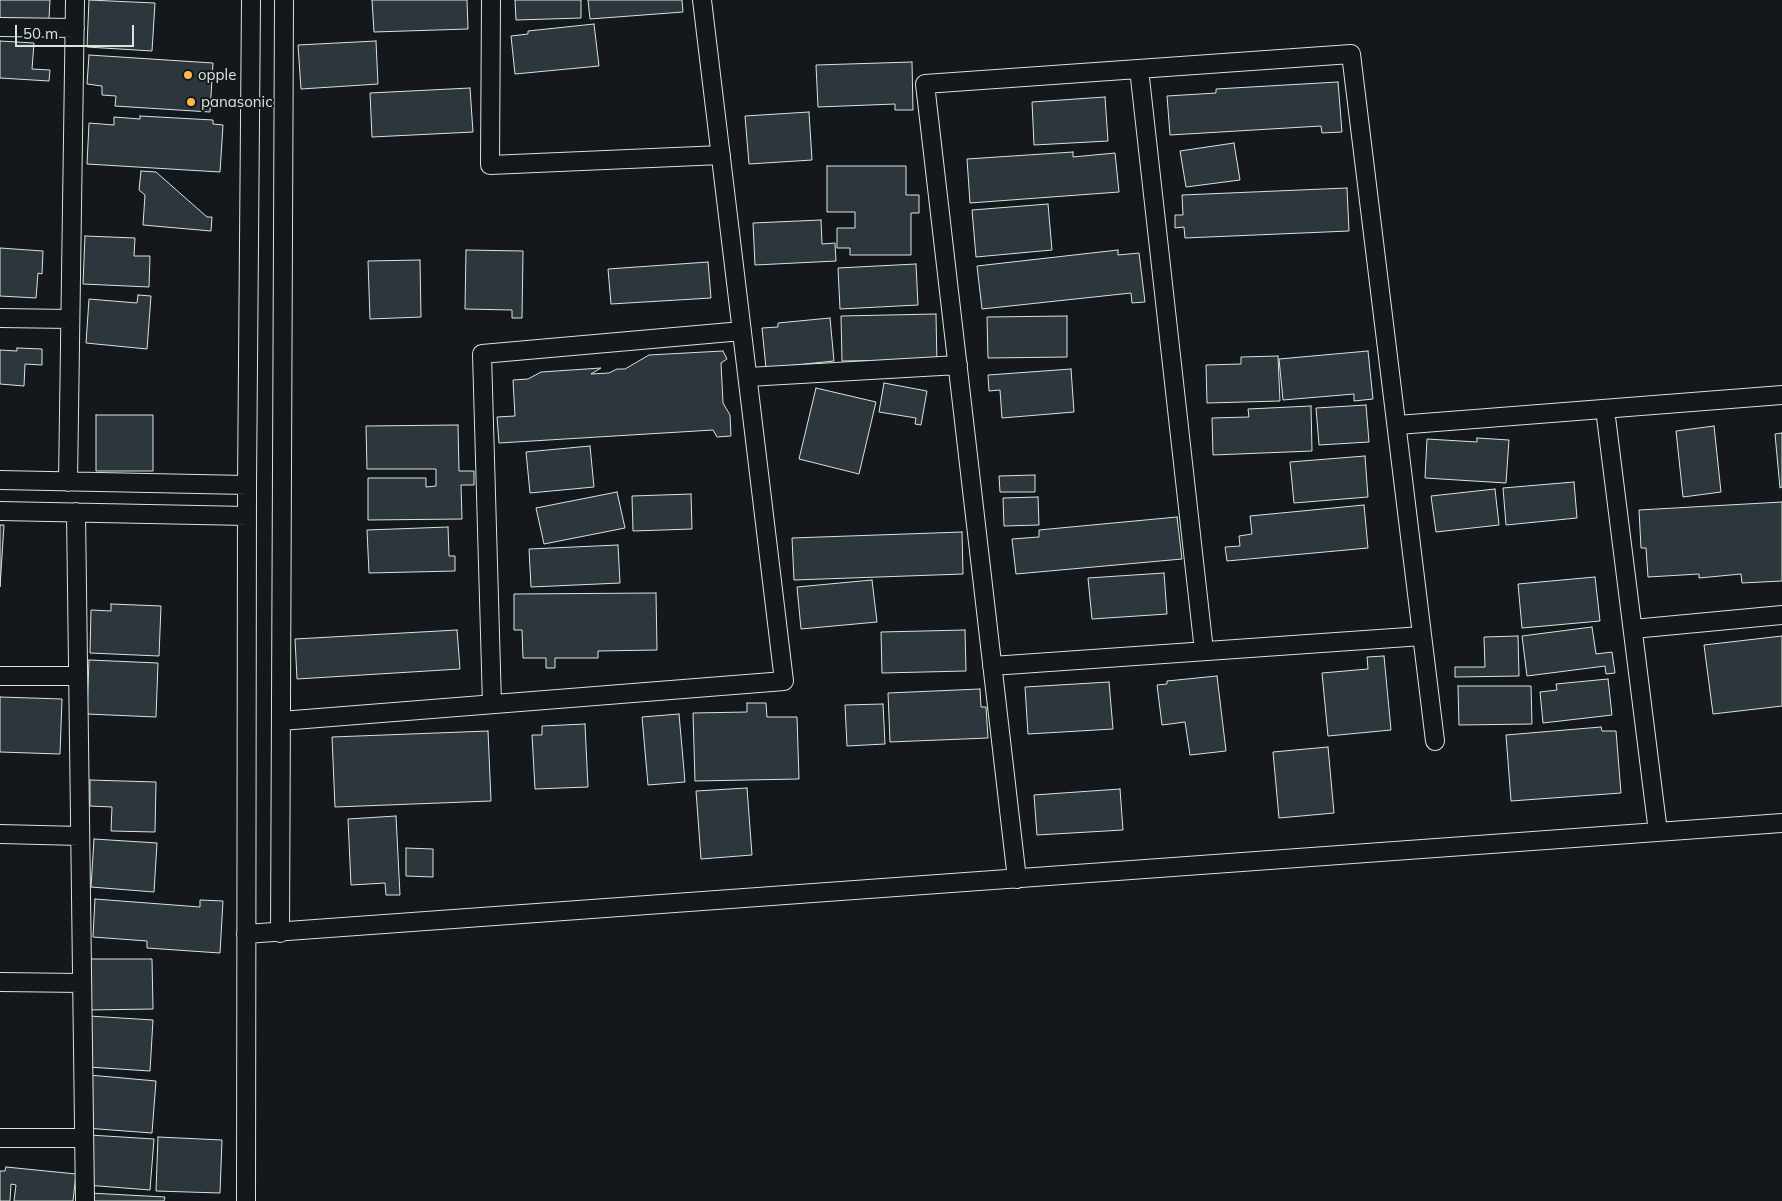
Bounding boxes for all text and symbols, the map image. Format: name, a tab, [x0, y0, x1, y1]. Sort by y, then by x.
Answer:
scale bar	[18, 15, 136, 47]
text: 50 m	[23, 24, 58, 43]
place label: opple	[198, 66, 236, 84]
marker: opple	[182, 69, 194, 81]
place label: panasonic	[201, 93, 273, 111]
marker: panasonic	[185, 96, 197, 108]

